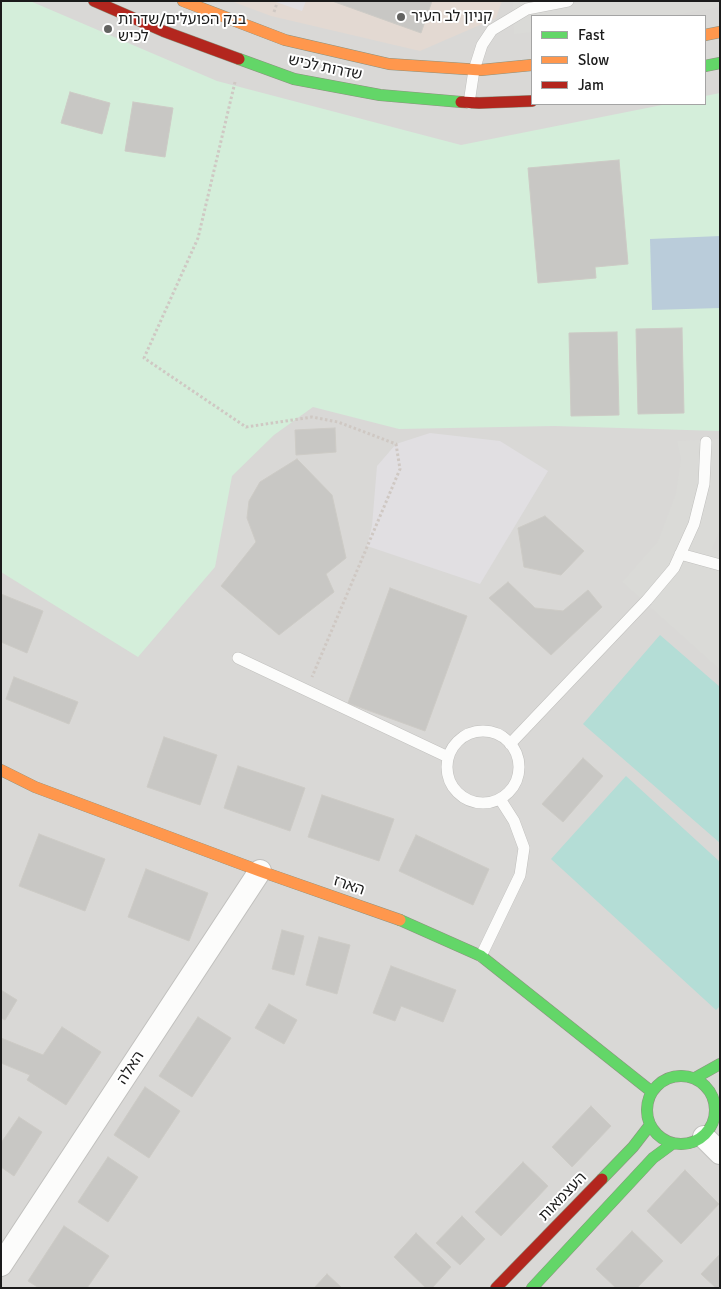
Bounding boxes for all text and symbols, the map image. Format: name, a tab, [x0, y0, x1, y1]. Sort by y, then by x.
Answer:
place label: קניון לב העיר	[411, 8, 492, 26]
place label: בנק הפועלים/שדרות לכיש	[118, 11, 246, 46]
marker: קניון לב העיר	[395, 11, 407, 23]
legend	[531, 15, 706, 105]
marker: בנק הפועלים/שדרות לכיש	[102, 23, 114, 35]
text: Fast	[578, 26, 605, 44]
street label: שדרות לכיש	[286, 51, 364, 85]
text: Slow	[578, 51, 609, 69]
text: Jam	[578, 76, 604, 94]
street label: הארז	[331, 872, 367, 900]
street label: האלה	[114, 1048, 148, 1088]
street label: העצמאות	[535, 1169, 591, 1225]

